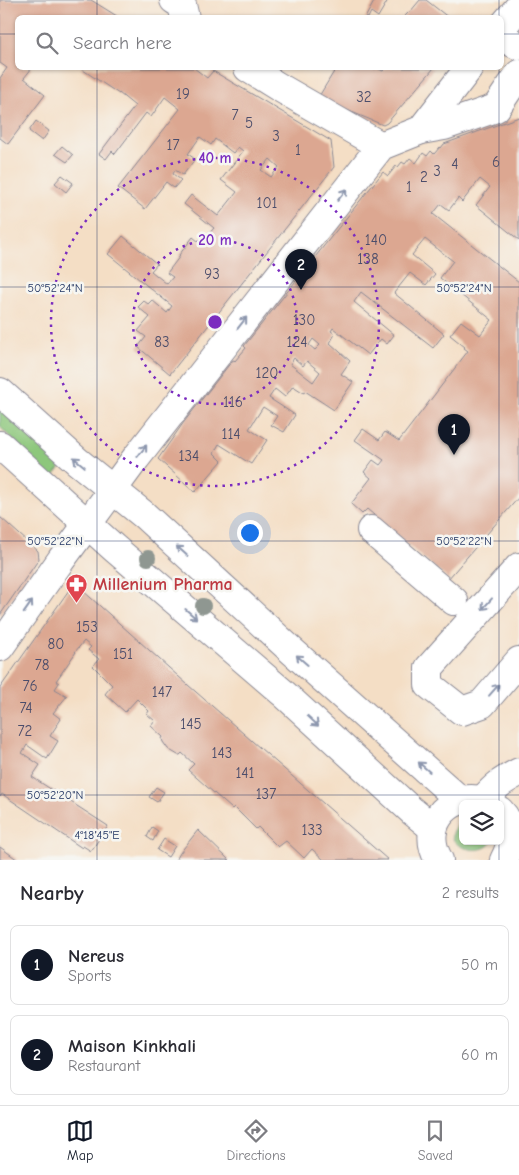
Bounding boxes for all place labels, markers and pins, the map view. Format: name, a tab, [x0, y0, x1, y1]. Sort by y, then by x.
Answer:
pin: 2	[285, 249, 317, 290]
centre of rings	[206, 313, 224, 331]
pin: 1	[438, 414, 470, 455]
pharmacy icon: Millenium Pharma	[65, 572, 89, 603]
place label: Millenium Pharma	[93, 574, 233, 595]

